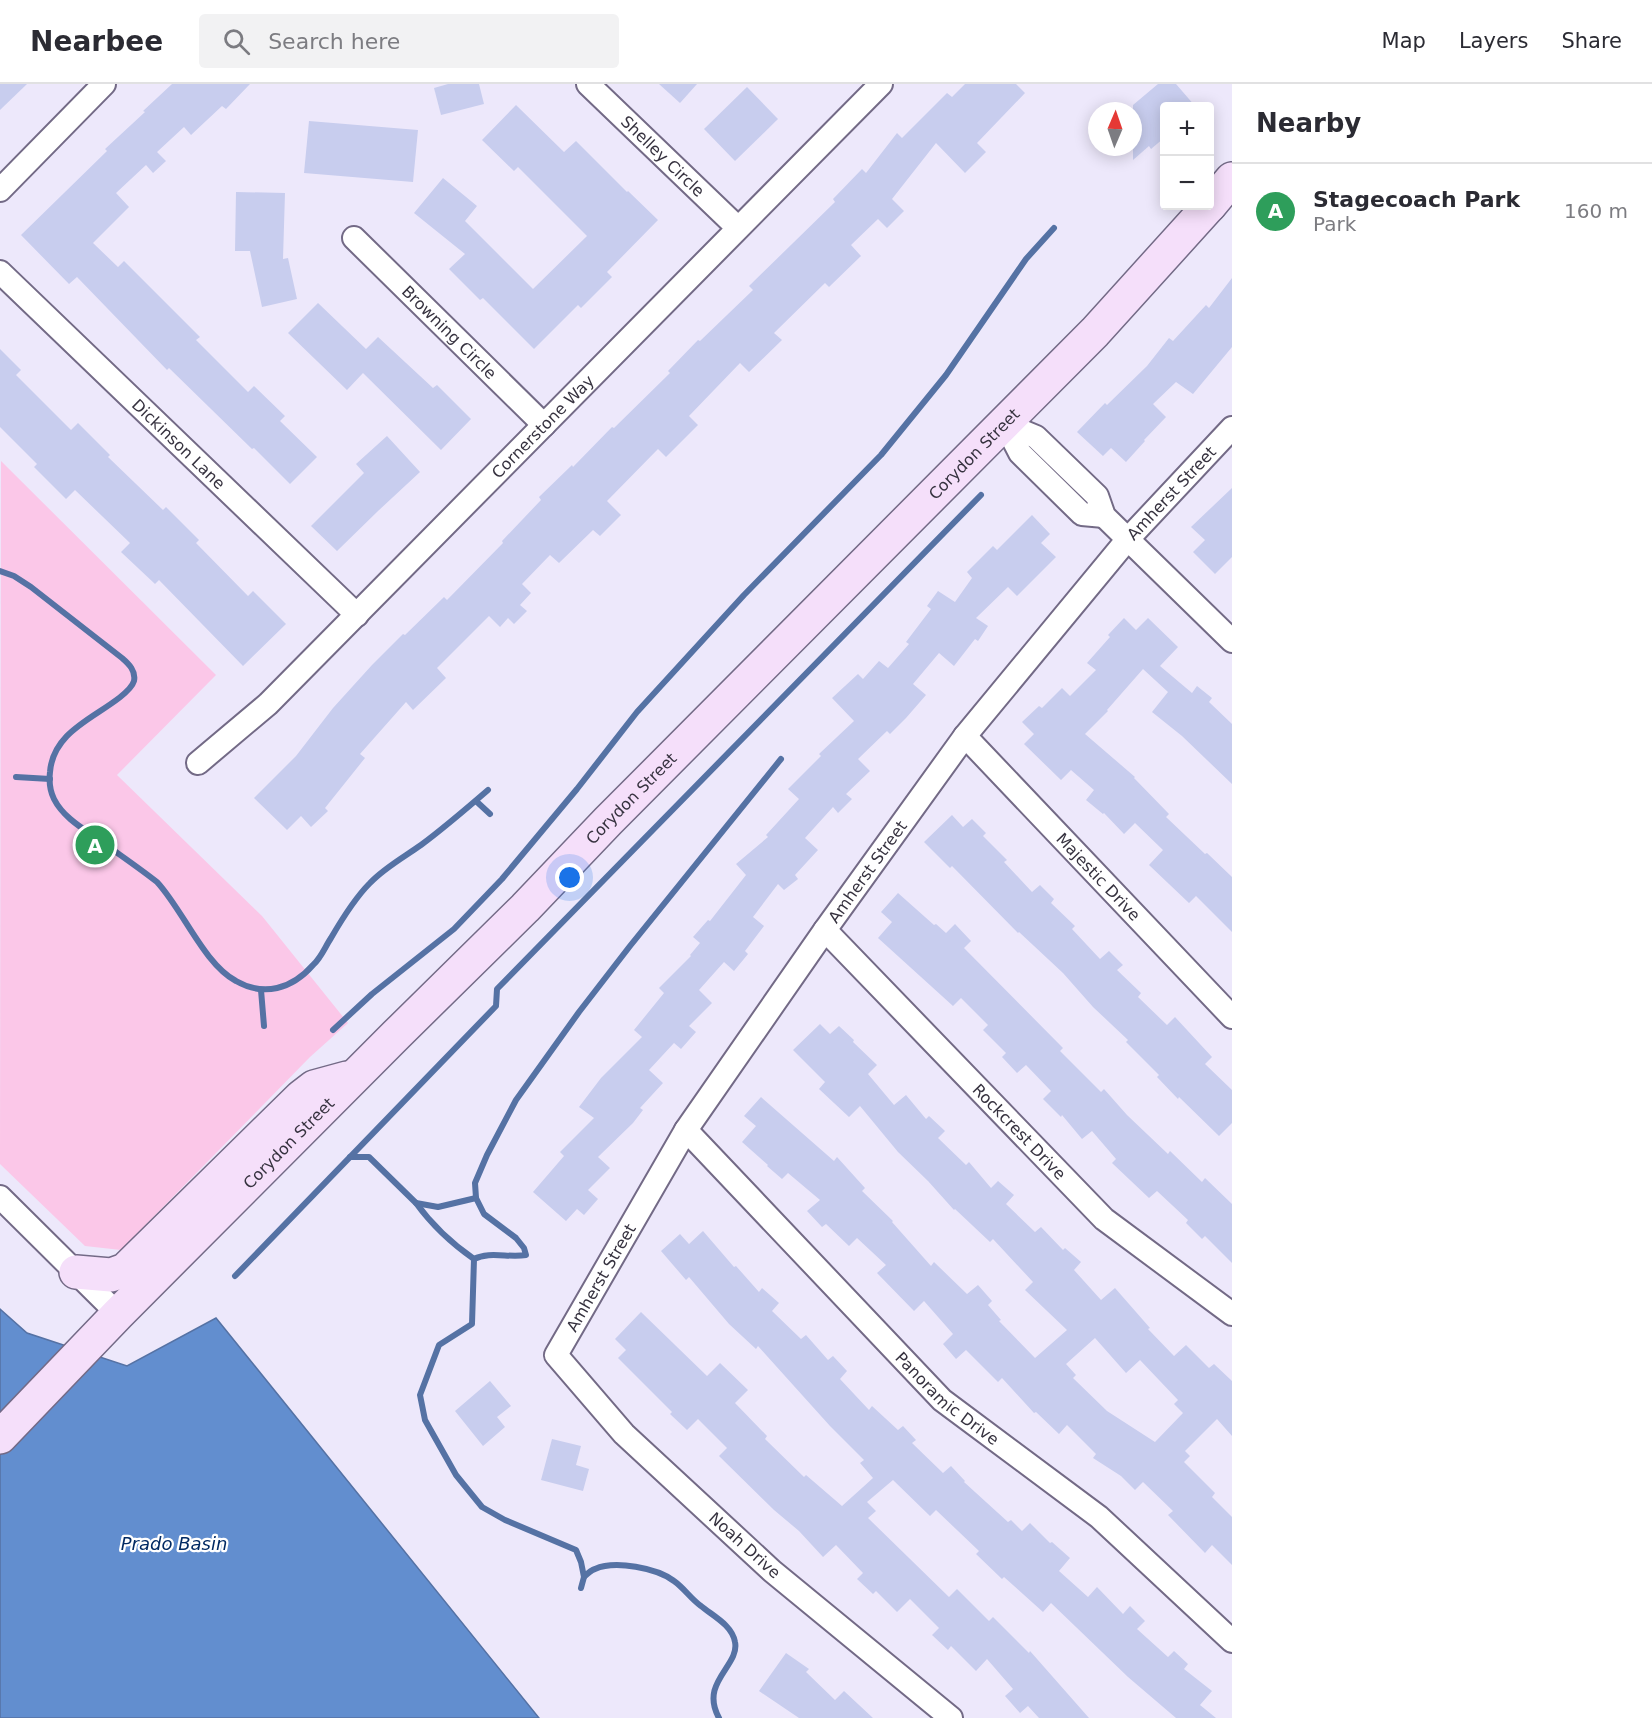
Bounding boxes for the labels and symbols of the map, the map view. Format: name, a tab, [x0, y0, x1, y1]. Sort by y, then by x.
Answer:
north arrow	[1088, 102, 1142, 156]
street label: Shelley Circle	[617, 112, 708, 201]
street label: Browning Circle	[398, 282, 500, 383]
street label: Cornerstone Way	[488, 371, 598, 482]
street label: Dickinson Lane	[128, 395, 229, 493]
street label: Corydon Street	[925, 405, 1024, 504]
street label: Amherst Street	[1123, 442, 1220, 544]
street label: Corydon Street	[582, 749, 681, 848]
street label: Amherst Street	[824, 817, 911, 927]
pin: A	[76, 822, 115, 867]
street label: Majestic Drive	[1052, 829, 1144, 925]
your location	[555, 863, 584, 892]
street label: Rockcrest Drive	[969, 1080, 1070, 1184]
street label: Corydon Street	[239, 1094, 338, 1193]
street label: Amherst Street	[563, 1220, 640, 1335]
street label: Panoramic Drive	[891, 1348, 1003, 1449]
street label: Noah Drive	[705, 1508, 784, 1582]
water label: Prado Basin	[121, 1533, 227, 1554]

